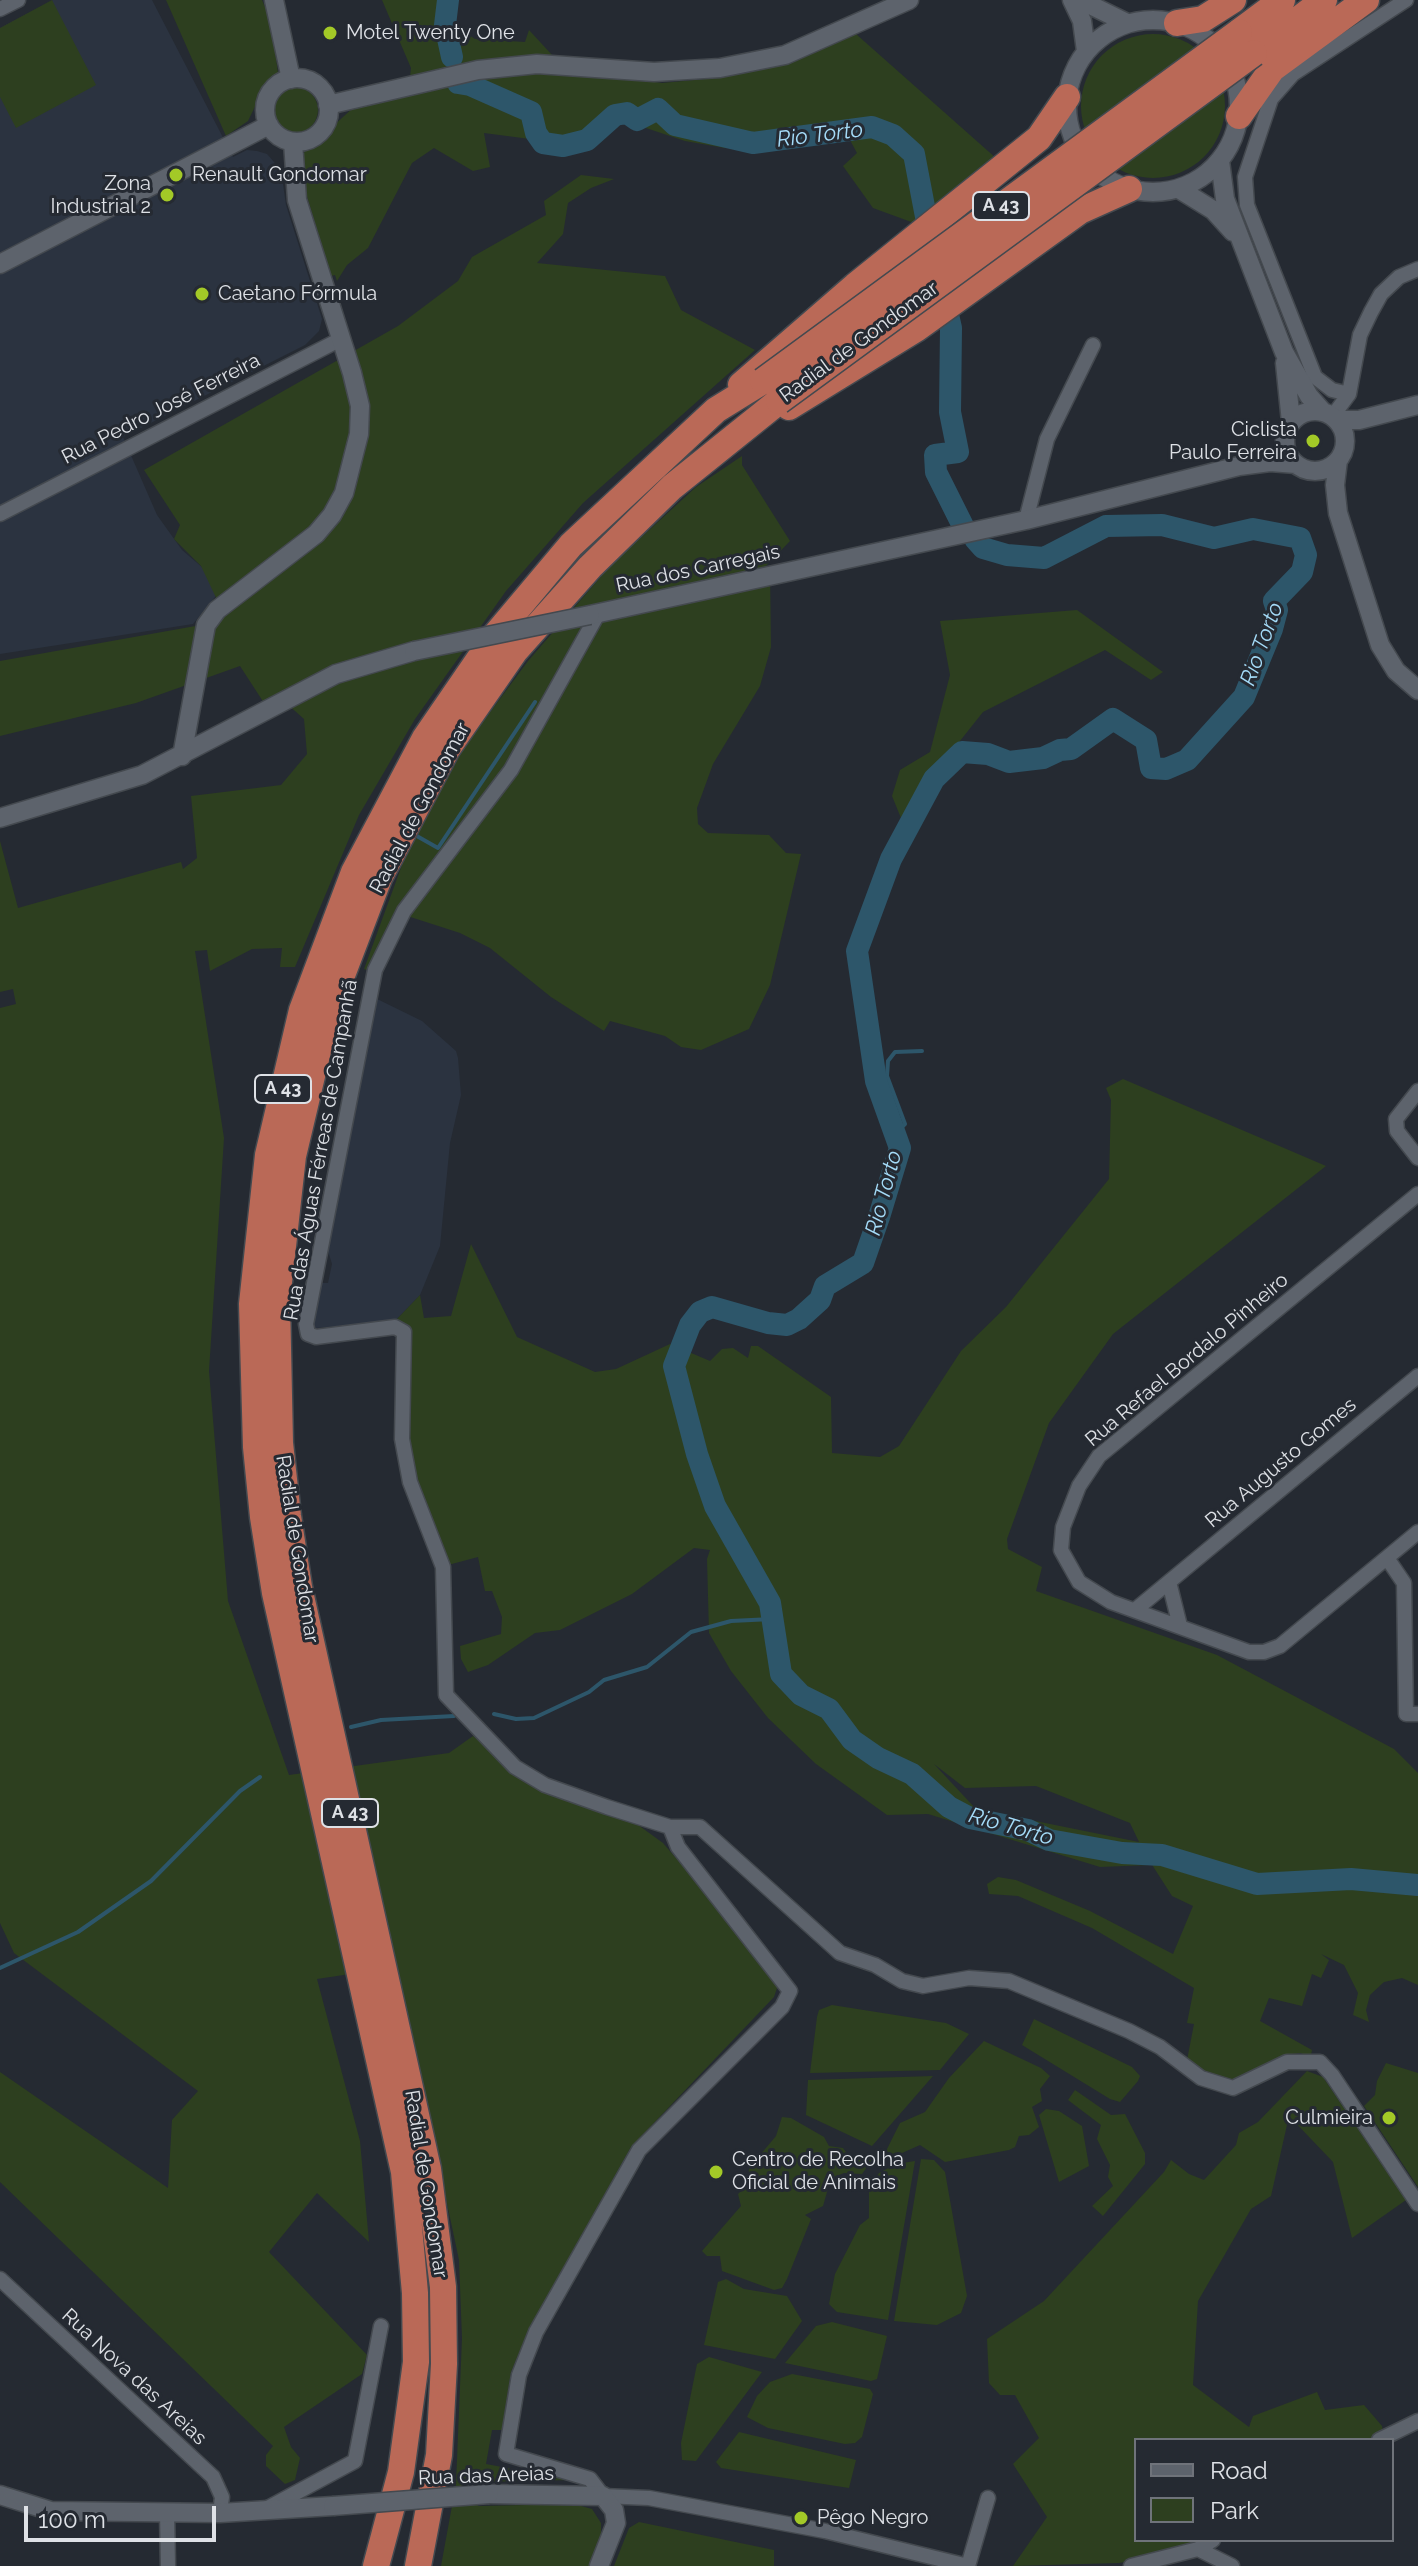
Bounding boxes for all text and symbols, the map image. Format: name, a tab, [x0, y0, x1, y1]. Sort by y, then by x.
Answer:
place label: Motel Twenty One	[346, 21, 515, 45]
marker: Motel Twenty One	[321, 24, 339, 42]
water label: Rio Torto	[775, 117, 865, 153]
place label: Renault Gondomar	[192, 163, 367, 187]
marker: Renault Gondomar	[167, 166, 185, 184]
place label: Zona Industrial 2	[50, 172, 151, 219]
marker: Zona Industrial 2	[158, 186, 176, 204]
road number: A 43	[973, 192, 1029, 220]
street label: Radial de Gondomar	[775, 276, 943, 408]
place label: Caetano Fórmula	[218, 282, 377, 306]
marker: Caetano Fórmula	[193, 285, 211, 303]
street label: Rua Pedro José Ferreira	[58, 349, 264, 469]
place label: Ciclista Paulo Ferreira	[1169, 418, 1297, 465]
marker: Ciclista Paulo Ferreira	[1304, 432, 1322, 450]
street label: Rua dos Carregais	[614, 540, 782, 598]
water label: Rio Torto	[1235, 599, 1289, 689]
street label: Radial de Gondomar	[365, 719, 475, 897]
street label: Rua das Águas Férreas de Campanhã	[279, 978, 363, 1322]
road number: A 43	[255, 1075, 311, 1103]
water label: Rio Torto	[860, 1148, 908, 1238]
street label: Rua Refael Bordalo Pinheiro	[1081, 1268, 1293, 1452]
street label: Rua Augusto Gomes	[1201, 1393, 1361, 1533]
street label: Radial de Gondomar	[270, 1453, 324, 1645]
road number: A 43	[322, 1799, 378, 1827]
water label: Rio Torto	[966, 1802, 1056, 1852]
street label: Radial de Gondomar	[399, 2088, 453, 2280]
place label: Culmieira	[1285, 2106, 1373, 2130]
marker: Culmieira	[1380, 2109, 1398, 2127]
place label: Centro de Recolha Oficial de Animais	[732, 2148, 904, 2195]
marker: Centro de Recolha Oficial de Animais	[707, 2163, 725, 2181]
street label: Rua Nova das Areias	[57, 2304, 211, 2450]
legend	[1134, 2438, 1394, 2542]
text: Road	[1210, 2456, 1268, 2485]
street label: Rua das Areias	[418, 2462, 554, 2490]
scale bar	[28, 2490, 220, 2540]
text: Park	[1210, 2496, 1259, 2525]
text: 100 m	[38, 2505, 106, 2534]
place label: Pêgo Negro	[817, 2506, 928, 2530]
marker: Pêgo Negro	[792, 2509, 810, 2527]

